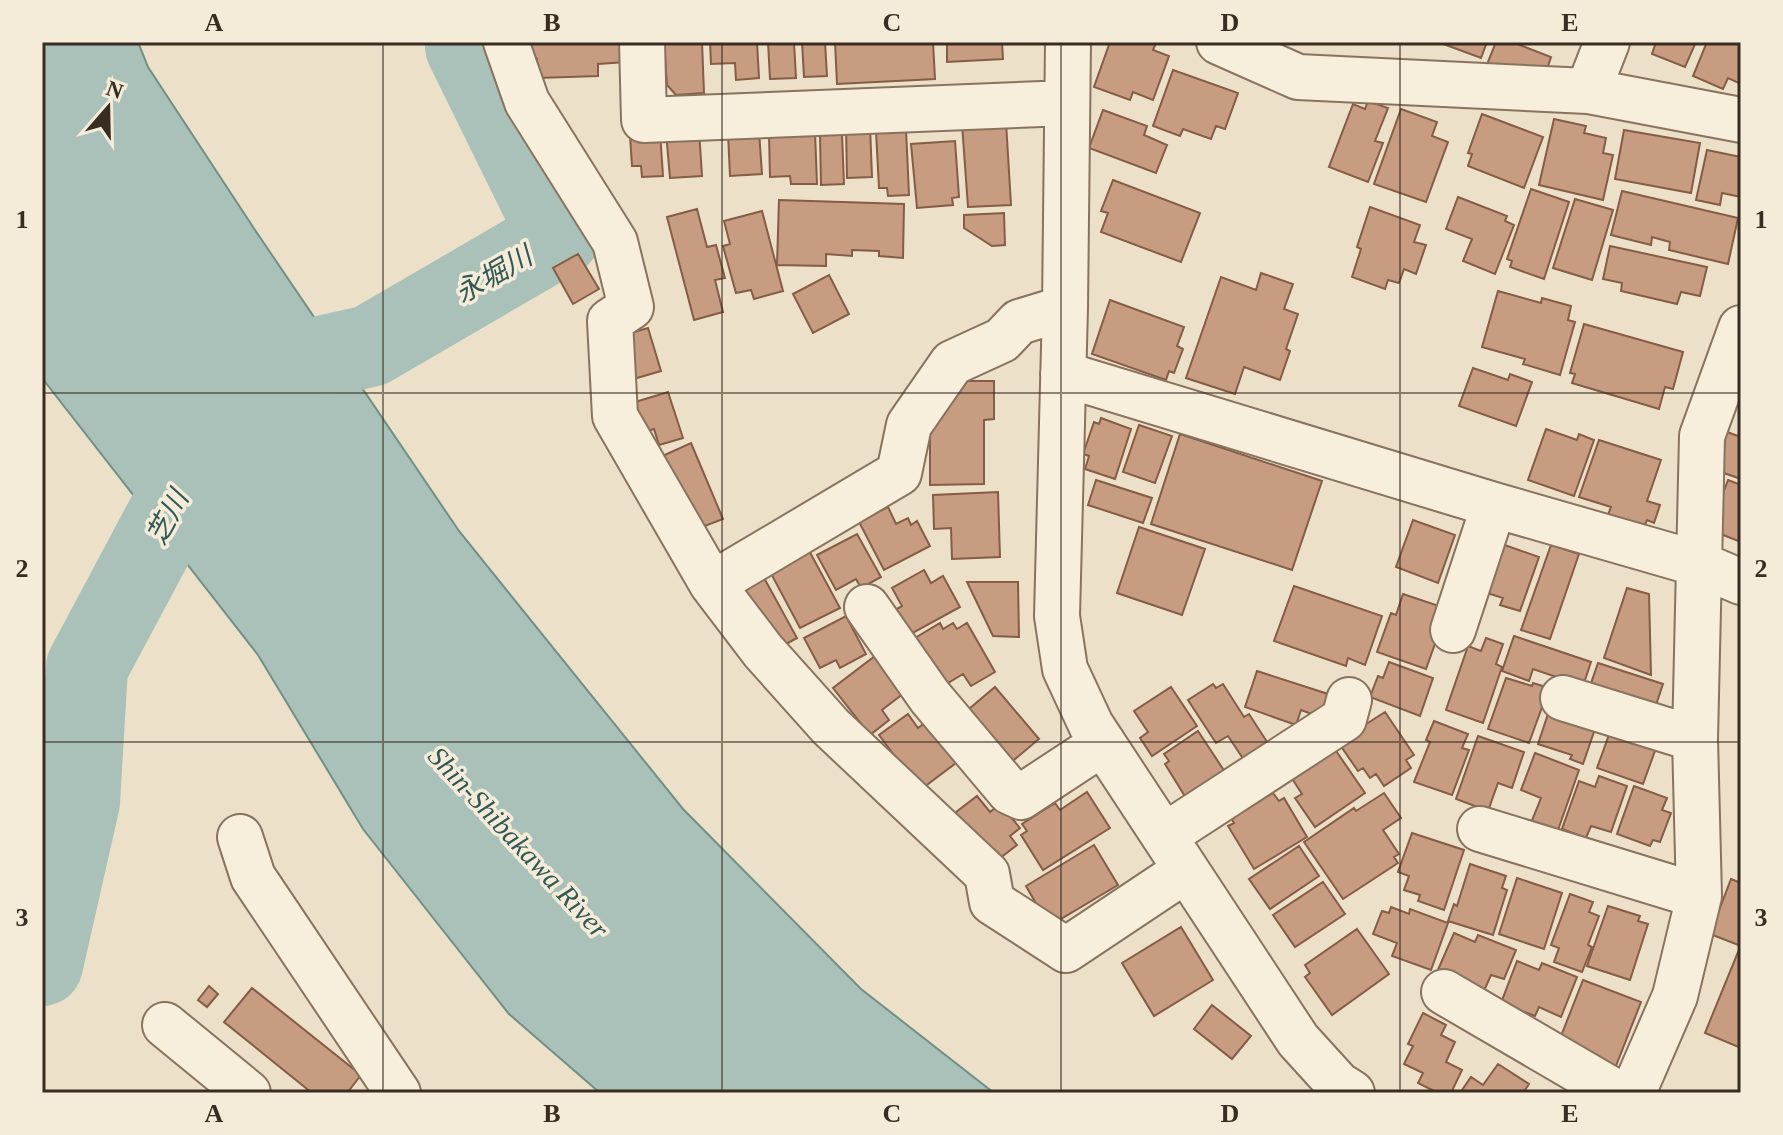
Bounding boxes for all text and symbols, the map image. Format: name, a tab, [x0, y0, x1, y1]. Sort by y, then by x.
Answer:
text: A	[205, 8, 224, 37]
text: B	[543, 8, 561, 37]
text: C	[883, 8, 901, 37]
text: D	[1221, 8, 1239, 37]
text: E	[1561, 8, 1579, 37]
north arrow	[68, 68, 148, 148]
text: N	[103, 75, 127, 104]
text: 1	[16, 205, 29, 234]
text: 1	[1755, 205, 1768, 234]
water label: 永堀川	[449, 239, 540, 309]
water label: 芝川	[141, 483, 196, 549]
text: 2	[16, 554, 29, 583]
text: 2	[1755, 554, 1768, 583]
water label: Shin-Shibakawa River	[422, 740, 615, 944]
text: 3	[16, 903, 29, 932]
text: 3	[1755, 903, 1768, 932]
text: A	[205, 1099, 224, 1128]
text: B	[543, 1099, 561, 1128]
text: C	[883, 1099, 901, 1128]
text: D	[1221, 1099, 1239, 1128]
text: E	[1561, 1099, 1579, 1128]

